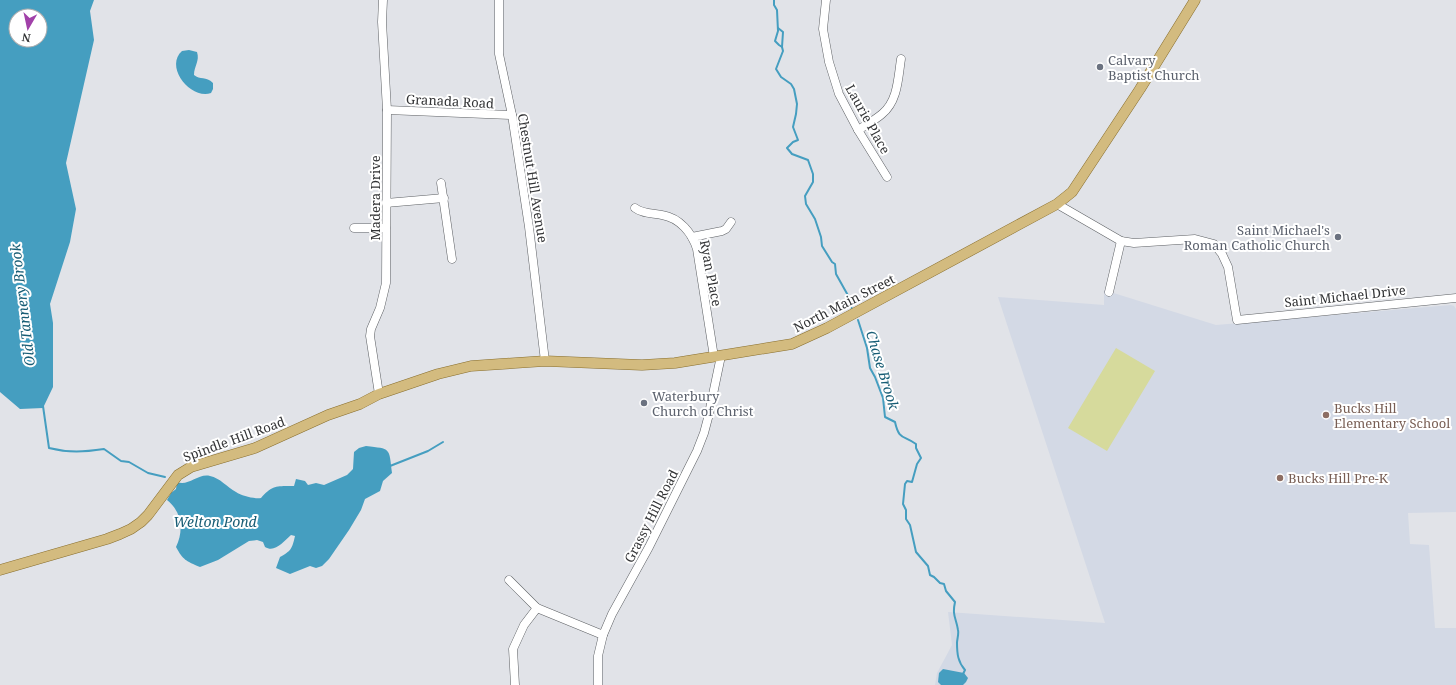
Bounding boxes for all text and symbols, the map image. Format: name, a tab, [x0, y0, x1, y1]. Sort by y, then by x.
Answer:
north arrow	[8, 8, 48, 48]
text: N	[21, 30, 32, 46]
place label: Calvary Baptist Church	[1108, 51, 1200, 84]
marker: Calvary Baptist Church	[1095, 62, 1105, 72]
street label: Laurie Place	[842, 81, 895, 157]
street label: Granada Road	[405, 90, 495, 112]
street label: Chestnut Hill Avenue	[514, 112, 552, 244]
street label: Madera Drive	[366, 155, 384, 241]
place label: Saint Michael's Roman Catholic Church	[1184, 221, 1330, 254]
marker: Saint Michael's Roman Catholic Church	[1333, 232, 1343, 242]
street label: Ryan Place	[696, 238, 726, 308]
water label: Old Tannery Brook	[5, 242, 39, 367]
street label: North Main Street	[790, 269, 898, 336]
street label: Saint Michael Drive	[1283, 281, 1407, 311]
water label: Chase Brook	[862, 328, 904, 413]
place label: Waterbury Church of Christ	[652, 387, 754, 420]
marker: Waterbury Church of Christ	[639, 398, 649, 408]
place label: Bucks Hill Elementary School	[1334, 399, 1450, 432]
marker: Bucks Hill Elementary School	[1321, 410, 1331, 420]
street label: Spindle Hill Road	[181, 412, 287, 466]
street label: Grassy Hill Road	[620, 466, 682, 566]
place label: Bucks Hill Pre-K	[1288, 469, 1389, 487]
marker: Bucks Hill Pre-K	[1275, 473, 1285, 483]
water label: Welton Pond	[173, 512, 258, 531]

